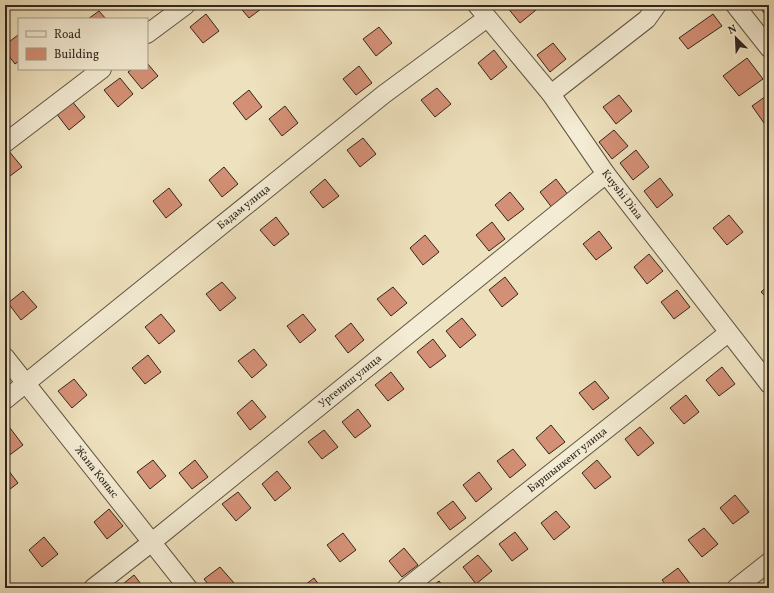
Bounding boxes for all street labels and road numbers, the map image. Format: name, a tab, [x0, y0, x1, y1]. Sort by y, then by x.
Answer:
street label: Kuyshi Dina	[598, 167, 647, 223]
street label: Бадам улица	[214, 181, 274, 233]
street label: Ургениш улица	[315, 351, 386, 412]
street label: Баршынкент улица	[525, 424, 611, 496]
street label: Жана Коныс	[71, 443, 122, 502]

